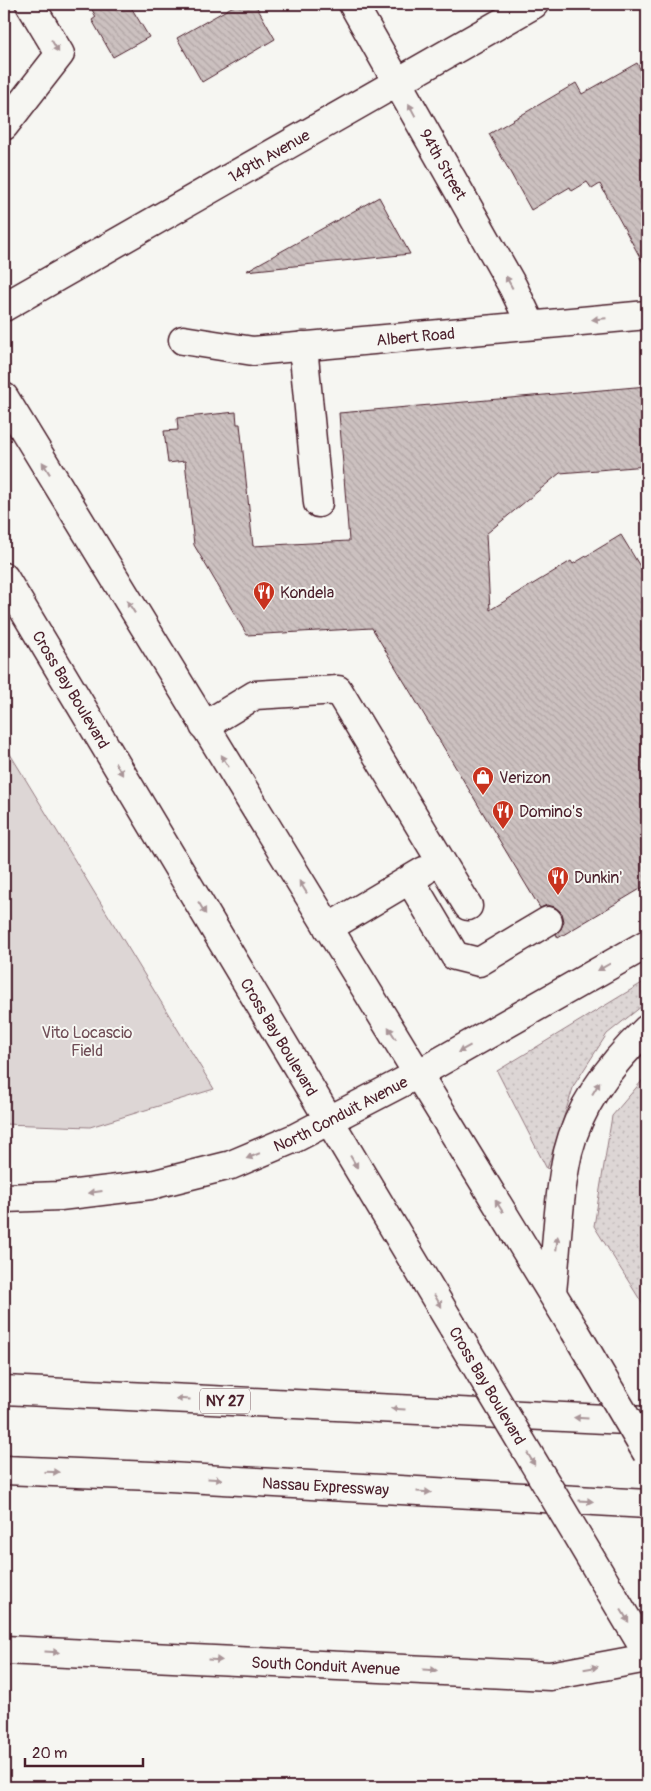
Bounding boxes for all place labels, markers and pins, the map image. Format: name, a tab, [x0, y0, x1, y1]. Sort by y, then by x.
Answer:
restaurant icon: Kondela	[252, 580, 276, 611]
place label: Kondela	[280, 583, 334, 603]
shop icon: Verizon	[471, 765, 495, 796]
place label: Verizon	[499, 768, 551, 788]
restaurant icon: Domino's	[491, 799, 515, 830]
place label: Domino's	[519, 802, 582, 822]
restaurant icon: Dunkin'	[546, 865, 570, 896]
place label: Dunkin'	[574, 868, 622, 888]

